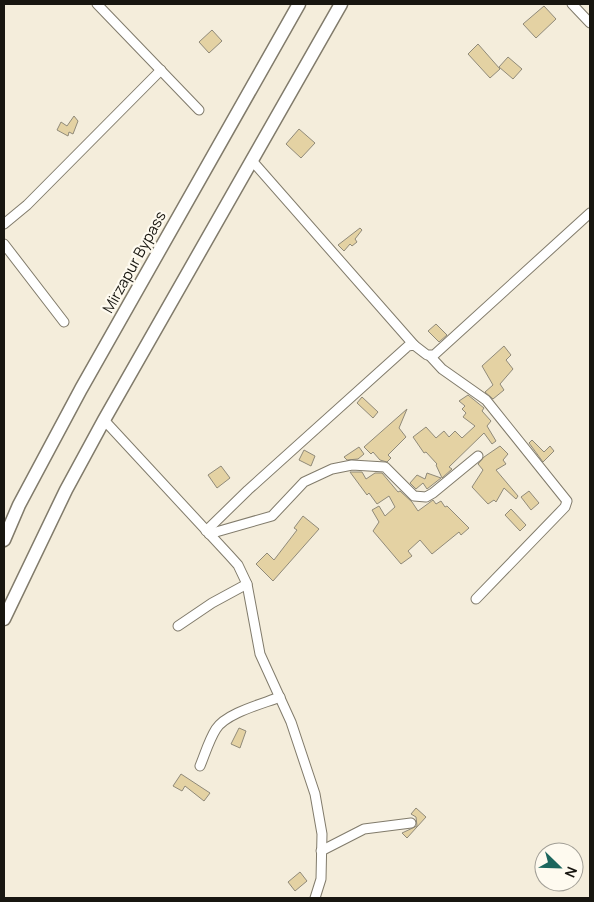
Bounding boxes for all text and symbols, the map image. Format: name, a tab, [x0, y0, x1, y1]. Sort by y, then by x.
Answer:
street label: Mirzapur Bypass	[97, 207, 171, 317]
north arrow	[534, 842, 584, 892]
text: N	[561, 864, 582, 881]

